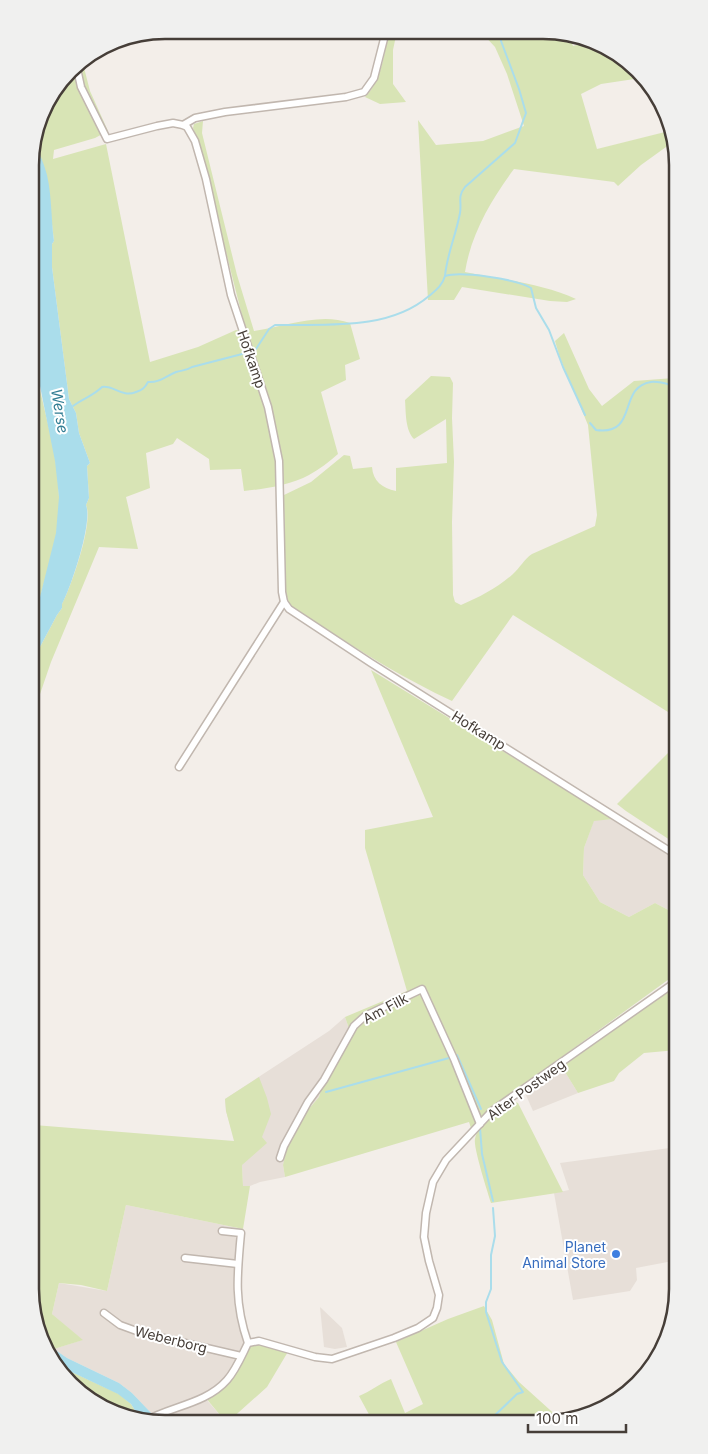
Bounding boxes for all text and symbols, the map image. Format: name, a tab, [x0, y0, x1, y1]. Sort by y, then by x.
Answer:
street label: Hofkamp	[234, 328, 270, 390]
water label: Werse	[47, 387, 73, 435]
street label: Hofkamp	[449, 707, 509, 753]
street label: Am Filk	[360, 989, 411, 1027]
street label: Alter Postweg	[484, 1055, 568, 1123]
place label: Planet Animal Store	[522, 1238, 606, 1271]
marker: Planet Animal Store	[610, 1248, 622, 1260]
street label: Weberborg	[133, 1322, 209, 1356]
scale bar	[528, 1402, 626, 1434]
text: 100 m	[536, 1409, 578, 1428]

